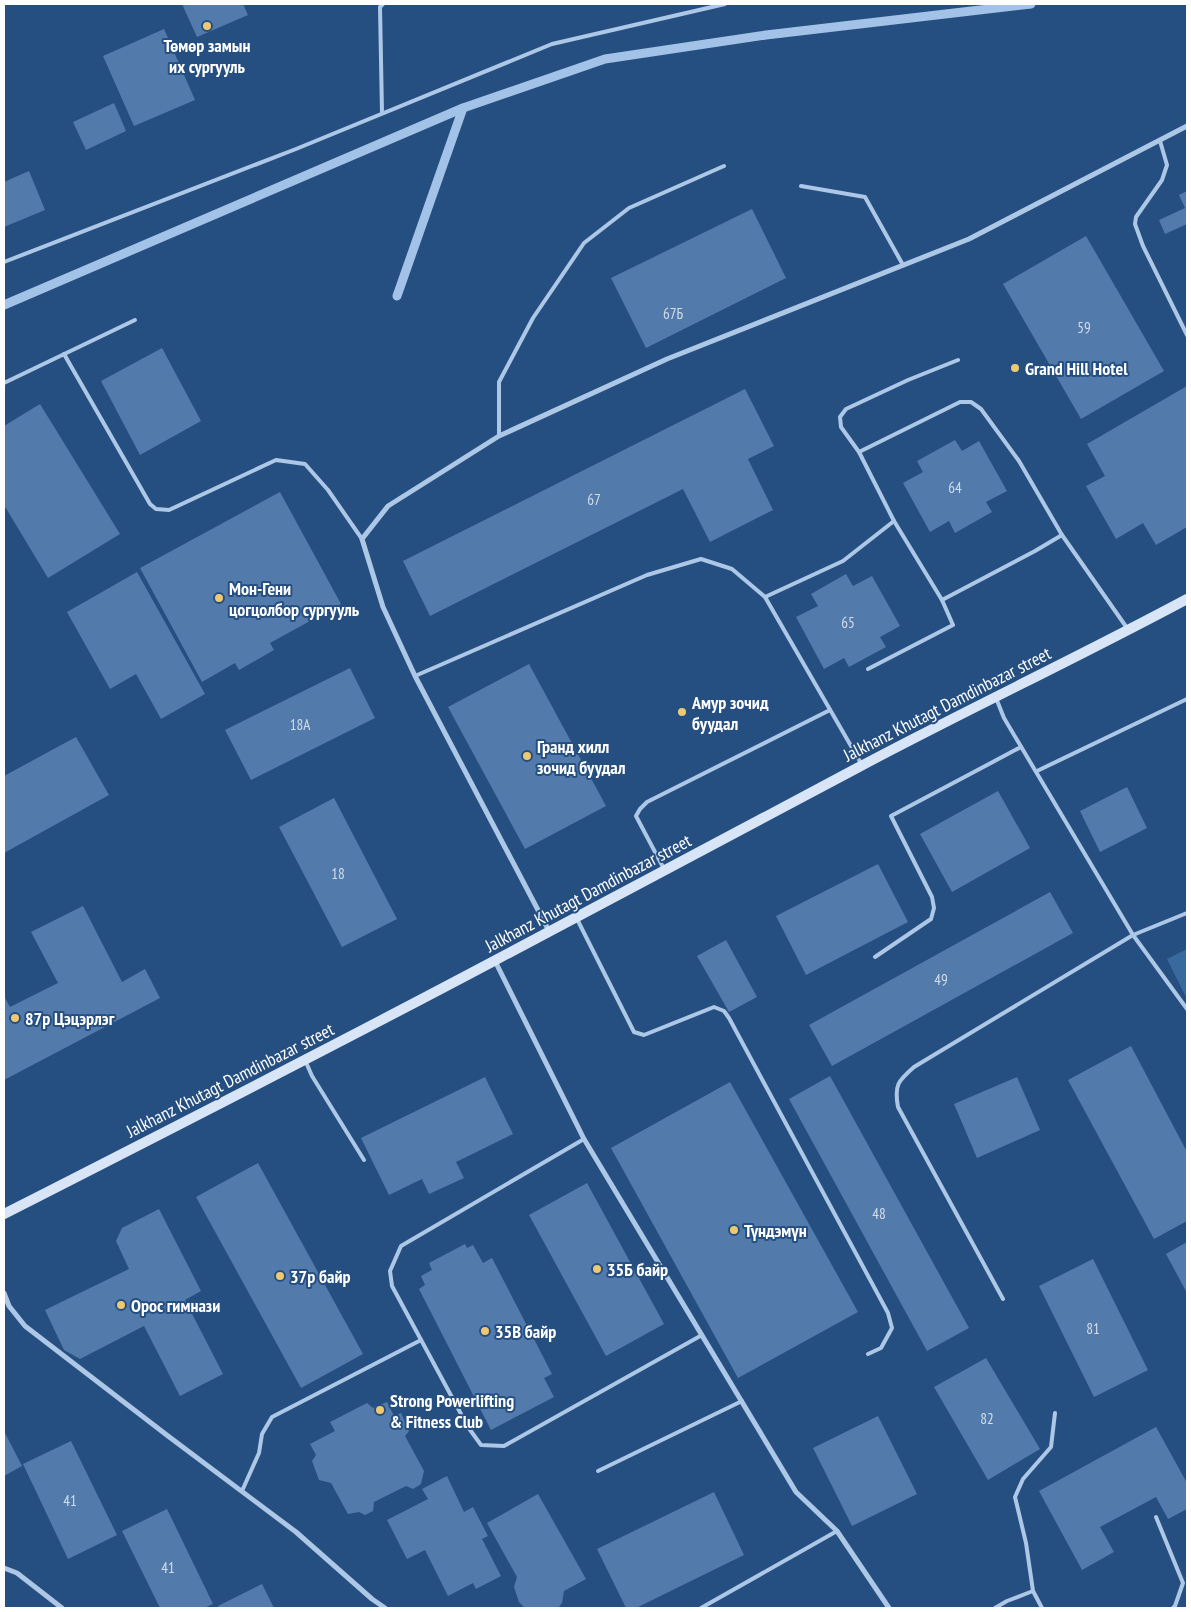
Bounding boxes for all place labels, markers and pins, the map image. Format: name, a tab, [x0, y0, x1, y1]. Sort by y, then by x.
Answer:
marker: Төмөр замын их сургууль	[201, 20, 213, 32]
place label: Төмөр замын их сургууль	[164, 34, 250, 78]
place label: Grand Hill Hotel	[1025, 357, 1128, 380]
marker: Grand Hill Hotel	[1009, 362, 1021, 374]
place label: Мон-Гени цогцолбор сургууль	[229, 577, 360, 621]
marker: Мон-Гени цогцолбор сургууль	[213, 592, 225, 604]
place label: Амур зочид буудал	[691, 691, 769, 735]
marker: Амур зочид буудал	[676, 706, 688, 718]
place label: Гранд хилл зочид буудал	[537, 735, 626, 779]
marker: Гранд хилл зочид буудал	[521, 750, 533, 762]
place label: 87р Цэцэрлэг	[25, 1007, 115, 1030]
marker: 87р Цэцэрлэг	[9, 1012, 21, 1024]
place label: Түндэмүн	[744, 1219, 807, 1242]
marker: Түндэмүн	[728, 1224, 740, 1236]
place label: 35Б байр	[607, 1258, 668, 1281]
marker: 35Б байр	[591, 1263, 603, 1275]
place label: 37р байр	[290, 1265, 351, 1288]
marker: 37р байр	[274, 1270, 286, 1282]
place label: Орос гимнази	[131, 1294, 220, 1317]
marker: Орос гимнази	[115, 1299, 127, 1311]
place label: 35В байр	[495, 1320, 556, 1343]
marker: 35В байр	[479, 1325, 491, 1337]
place label: Strong Powerlifting & Fitness Club	[390, 1389, 514, 1433]
marker: Strong Powerlifting & Fitness Club	[374, 1404, 386, 1416]

